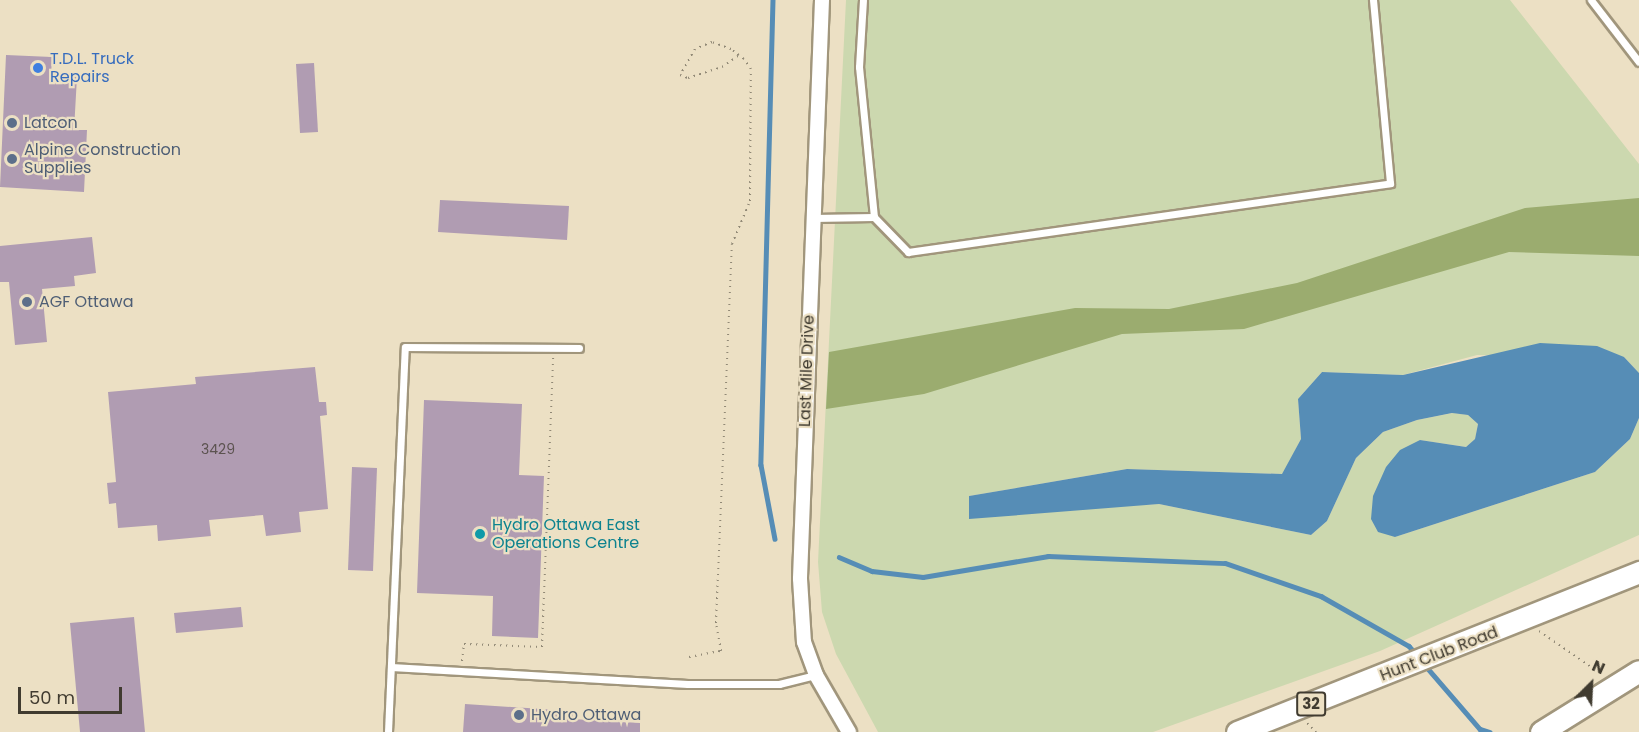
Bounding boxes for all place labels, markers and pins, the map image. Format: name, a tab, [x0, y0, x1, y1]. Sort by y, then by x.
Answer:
place label: T.D.L. Truck Repairs	[50, 49, 134, 87]
marker: T.D.L. Truck Repairs	[31, 61, 45, 75]
place label: Latcon	[24, 113, 78, 133]
marker: Latcon	[5, 116, 19, 130]
place label: Alpine Construction Supplies	[24, 140, 181, 178]
marker: Alpine Construction Supplies	[5, 152, 19, 166]
place label: AGF Ottawa	[39, 292, 134, 312]
marker: AGF Ottawa	[20, 295, 34, 309]
place label: Hydro Ottawa East Operations Centre	[492, 515, 640, 553]
marker: Hydro Ottawa East Operations Centre	[473, 527, 487, 541]
place label: Hydro Ottawa	[531, 705, 641, 725]
marker: Hydro Ottawa	[512, 708, 526, 722]

